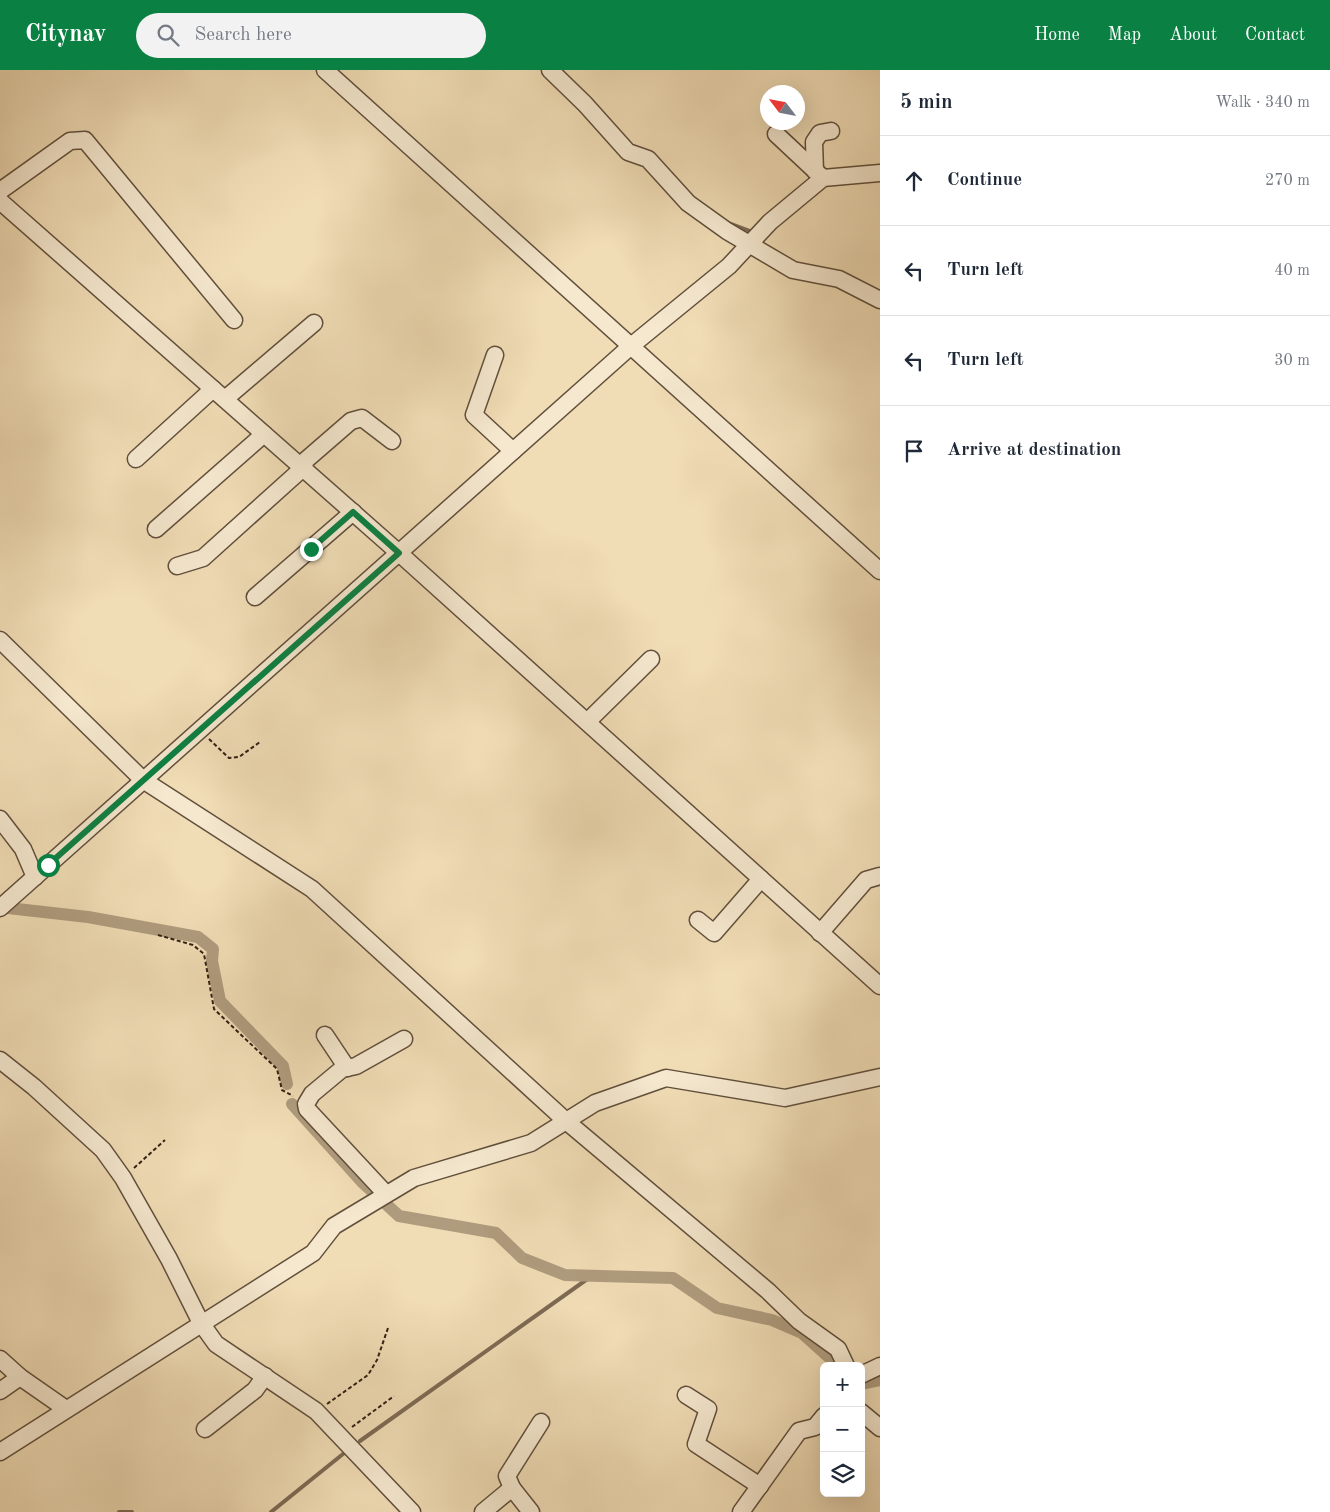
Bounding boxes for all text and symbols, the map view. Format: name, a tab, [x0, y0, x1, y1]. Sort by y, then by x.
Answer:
search box	[136, 13, 486, 58]
icon: search	[154, 21, 182, 49]
text: Citynav	[25, 23, 106, 47]
text: Search here	[194, 26, 292, 45]
text: Home	[1034, 26, 1080, 44]
text: Map	[1108, 26, 1141, 44]
text: About	[1169, 26, 1217, 44]
text: Contact	[1245, 26, 1305, 44]
north arrow	[760, 85, 805, 130]
text: 5 min	[900, 92, 953, 113]
text: Walk · 340 m	[1215, 95, 1310, 111]
icon: ahead	[900, 167, 928, 195]
text: Continue	[947, 171, 1022, 190]
text: 270 m	[1265, 173, 1310, 189]
icon: left	[900, 257, 928, 285]
text: Turn left	[947, 261, 1024, 280]
text: 40 m	[1274, 263, 1310, 279]
icon: left	[900, 347, 928, 375]
text: Turn left	[947, 351, 1024, 370]
text: 30 m	[1274, 353, 1310, 369]
icon: arrive	[900, 437, 928, 465]
text: Arrive at destination	[947, 441, 1121, 460]
route end	[300, 538, 323, 561]
route start	[37, 854, 60, 877]
map controls	[820, 1362, 865, 1497]
button: +	[820, 1362, 865, 1407]
button: −	[820, 1407, 865, 1452]
button: layers	[820, 1452, 865, 1497]

